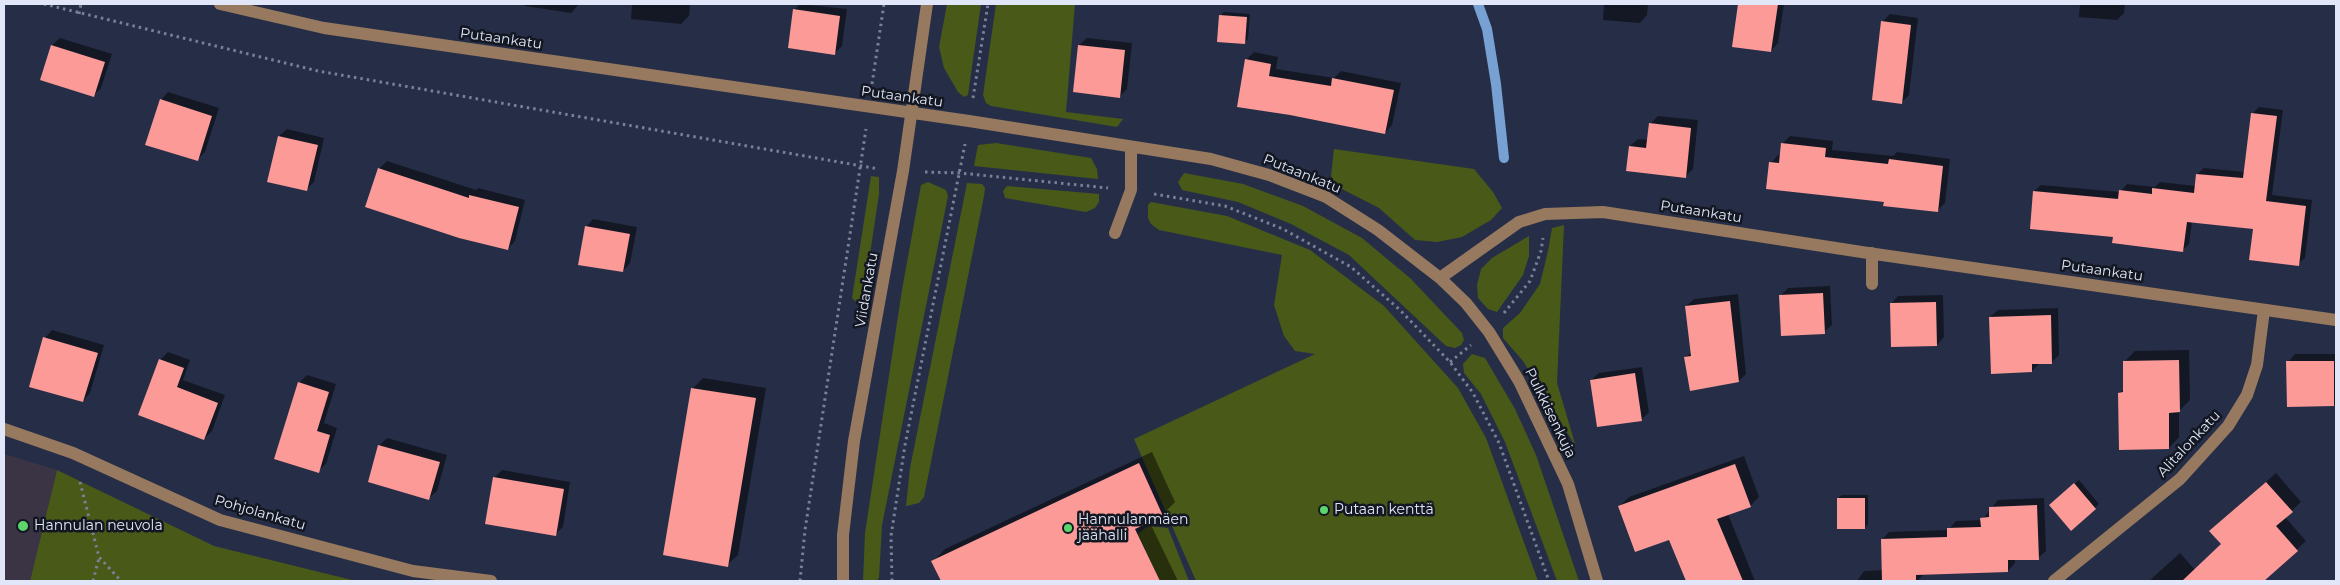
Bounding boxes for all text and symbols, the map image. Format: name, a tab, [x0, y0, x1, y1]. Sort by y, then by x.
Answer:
street label: Putaankatu	[459, 25, 543, 53]
street label: Putaankatu	[860, 83, 944, 111]
street label: Putaankatu	[1261, 151, 1343, 197]
street label: Putaankatu	[1659, 197, 1743, 227]
street label: Viidankatu	[852, 251, 882, 329]
street label: Putaankatu	[2060, 257, 2144, 285]
street label: Pulkkisenkuja	[1521, 365, 1579, 461]
street label: Alitalonkatu	[2154, 407, 2224, 481]
street label: Pohjolankatu	[213, 492, 307, 534]
place label: Putaan kenttä	[1334, 502, 1434, 518]
marker: Putaan kenttä	[1318, 504, 1330, 516]
place label: Hannulanmäen jäähalli	[1078, 512, 1189, 544]
place label: Hannulan neuvola	[34, 518, 163, 534]
marker: Hannulan neuvola	[16, 519, 30, 533]
marker: Hannulanmäen jäähalli	[1062, 522, 1074, 534]

